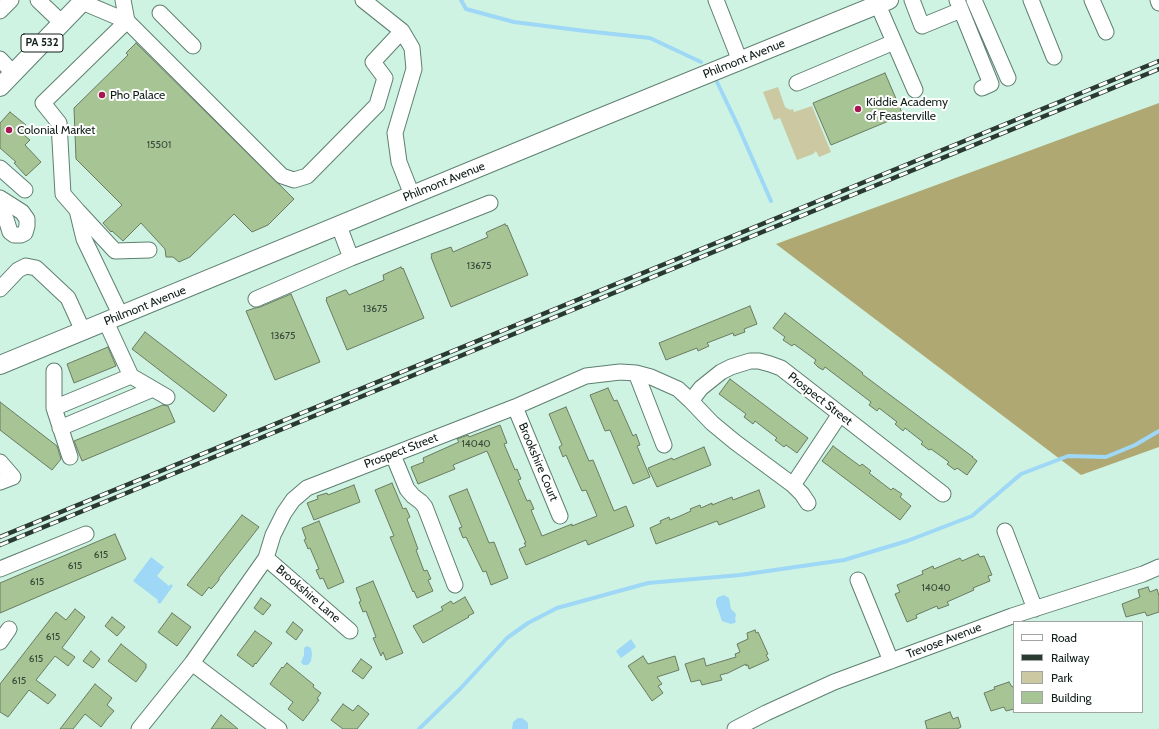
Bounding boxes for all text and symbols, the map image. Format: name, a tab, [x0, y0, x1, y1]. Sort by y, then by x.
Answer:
road number: PA 532	[21, 34, 63, 52]
street label: Philmont Avenue	[701, 36, 787, 82]
place label: Pho Palace	[110, 88, 165, 102]
marker: Pho Palace	[97, 90, 107, 100]
place label: Kiddie Academy of Feasterville	[866, 95, 948, 123]
marker: Kiddie Academy of Feasterville	[853, 104, 863, 114]
place label: Colonial Market	[17, 123, 95, 137]
marker: Colonial Market	[4, 125, 14, 135]
house number: 15501	[147, 139, 171, 151]
street label: Philmont Avenue	[401, 159, 487, 205]
house number: 13675	[467, 260, 491, 272]
street label: Philmont Avenue	[102, 283, 188, 329]
house number: 13675	[363, 303, 387, 315]
house number: 13675	[271, 330, 295, 342]
street label: Prospect Street	[785, 369, 855, 429]
street label: Brookshire Court	[515, 421, 561, 503]
street label: Prospect Street	[362, 430, 440, 472]
house number: 14040	[462, 438, 490, 450]
house number: 615	[94, 549, 108, 561]
house number: 615	[68, 560, 82, 572]
street label: Brookshire Lane	[273, 562, 343, 626]
house number: 615	[30, 576, 44, 588]
house number: 14040	[922, 582, 950, 594]
street label: Trevose Avenue	[904, 620, 984, 662]
legend	[1013, 621, 1143, 713]
text: Road	[1051, 630, 1077, 645]
house number: 615	[46, 631, 60, 643]
text: Railway	[1051, 650, 1089, 665]
house number: 615	[29, 653, 43, 665]
text: Park	[1051, 670, 1073, 685]
house number: 615	[12, 675, 26, 687]
text: Building	[1051, 690, 1092, 705]

